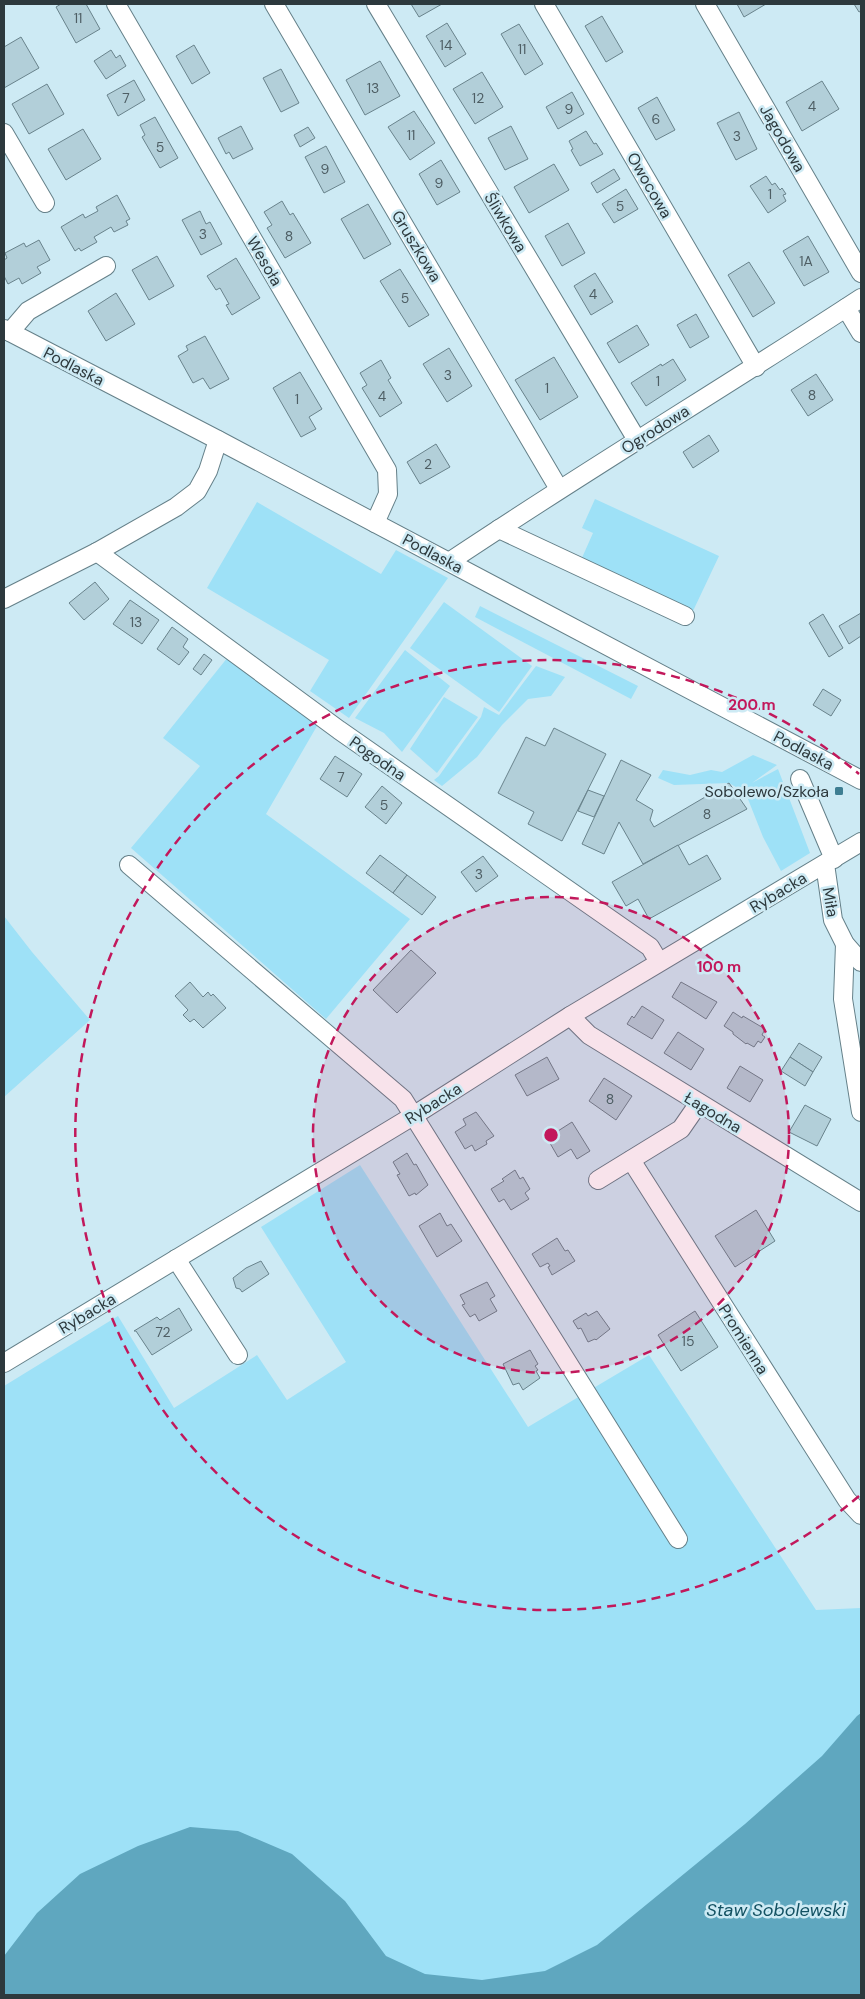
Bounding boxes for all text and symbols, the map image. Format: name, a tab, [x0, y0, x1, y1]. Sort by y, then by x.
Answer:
house number: 11	[74, 9, 82, 27]
house number: 14	[440, 36, 453, 54]
house number: 11	[518, 40, 526, 58]
house number: 13	[367, 79, 379, 97]
house number: 7	[122, 89, 130, 107]
house number: 12	[472, 89, 484, 107]
house number: 4	[808, 97, 817, 115]
house number: 9	[565, 100, 574, 118]
street label: Jagodowa	[755, 101, 810, 176]
house number: 6	[652, 110, 660, 128]
house number: 11	[407, 126, 415, 144]
house number: 3	[733, 127, 741, 145]
house number: 5	[156, 138, 164, 156]
street label: Owocowa	[622, 148, 677, 222]
house number: 9	[321, 160, 330, 178]
house number: 9	[435, 174, 444, 192]
house number: 1	[768, 185, 772, 203]
street label: Śliwkowa	[480, 188, 532, 256]
house number: 5	[616, 197, 624, 215]
street label: Gruszkowa	[387, 207, 446, 286]
house number: 3	[199, 225, 207, 243]
house number: 8	[285, 227, 293, 245]
street label: Wesoła	[242, 233, 287, 290]
house number: 1A	[799, 252, 813, 270]
house number: 4	[589, 285, 598, 303]
house number: 5	[401, 289, 409, 307]
street label: Podlaska	[40, 342, 108, 391]
house number: 3	[444, 366, 452, 384]
house number: 1	[656, 372, 660, 390]
house number: 1	[545, 379, 549, 397]
house number: 8	[808, 386, 816, 404]
house number: 4	[378, 387, 387, 405]
house number: 1	[295, 390, 299, 408]
street label: Ogrodowa	[617, 400, 693, 459]
house number: 2	[424, 455, 432, 473]
street label: Podlaska	[399, 529, 467, 578]
house number: 13	[130, 613, 142, 631]
text: 200 m	[728, 695, 776, 715]
street label: Podlaska	[770, 726, 838, 775]
street label: Pogodna	[345, 731, 410, 785]
house number: 7	[337, 768, 345, 786]
place label: Sobolewo/Szkoła	[705, 781, 829, 802]
marker: Sobolewo/Szkoła	[833, 785, 845, 797]
house number: 5	[380, 796, 388, 814]
house number: 8	[703, 805, 711, 823]
house number: 3	[475, 865, 483, 883]
street label: Rybacka	[746, 867, 811, 918]
street label: Miła	[818, 885, 843, 919]
text: 100 m	[697, 957, 741, 977]
street label: Rybacka	[401, 1078, 466, 1129]
street label: Łagodna	[680, 1087, 745, 1138]
house number: 8	[606, 1090, 614, 1108]
centre of rings	[542, 1126, 560, 1144]
street label: Rybacka	[55, 1288, 120, 1339]
street label: Promienna	[714, 1300, 773, 1378]
house number: 72	[155, 1323, 171, 1341]
house number: 15	[682, 1332, 694, 1350]
water label: Staw Sobolewski	[706, 1898, 846, 1922]

